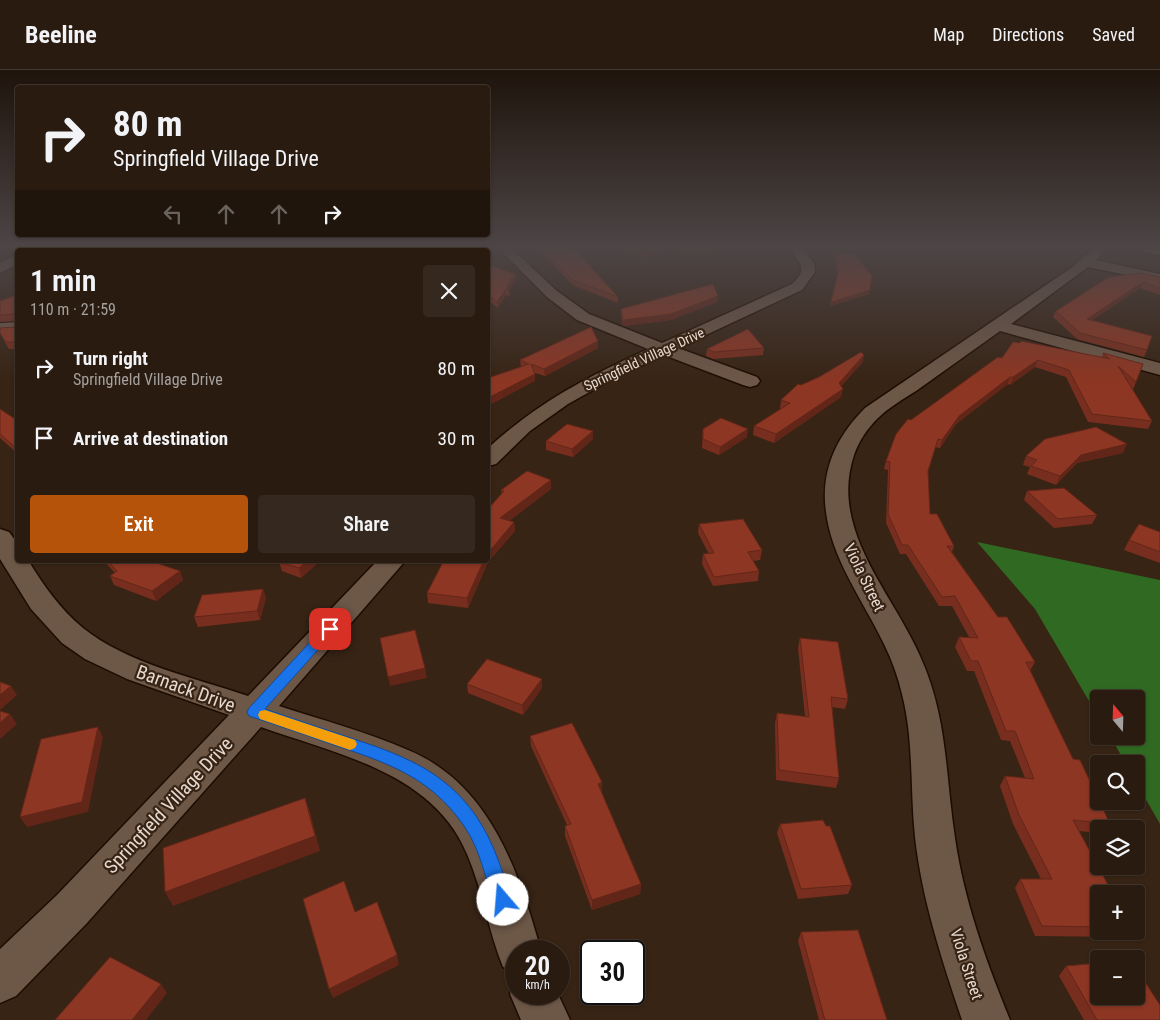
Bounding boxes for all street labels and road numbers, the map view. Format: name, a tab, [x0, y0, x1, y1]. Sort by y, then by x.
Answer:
street label: Springfield Village Drive	[581, 324, 707, 394]
street label: Viola Street	[840, 540, 889, 615]
street label: Barnack Drive	[133, 660, 238, 717]
street label: Springfield Village Drive	[99, 732, 237, 878]
street label: Viola Street	[946, 926, 987, 1002]

